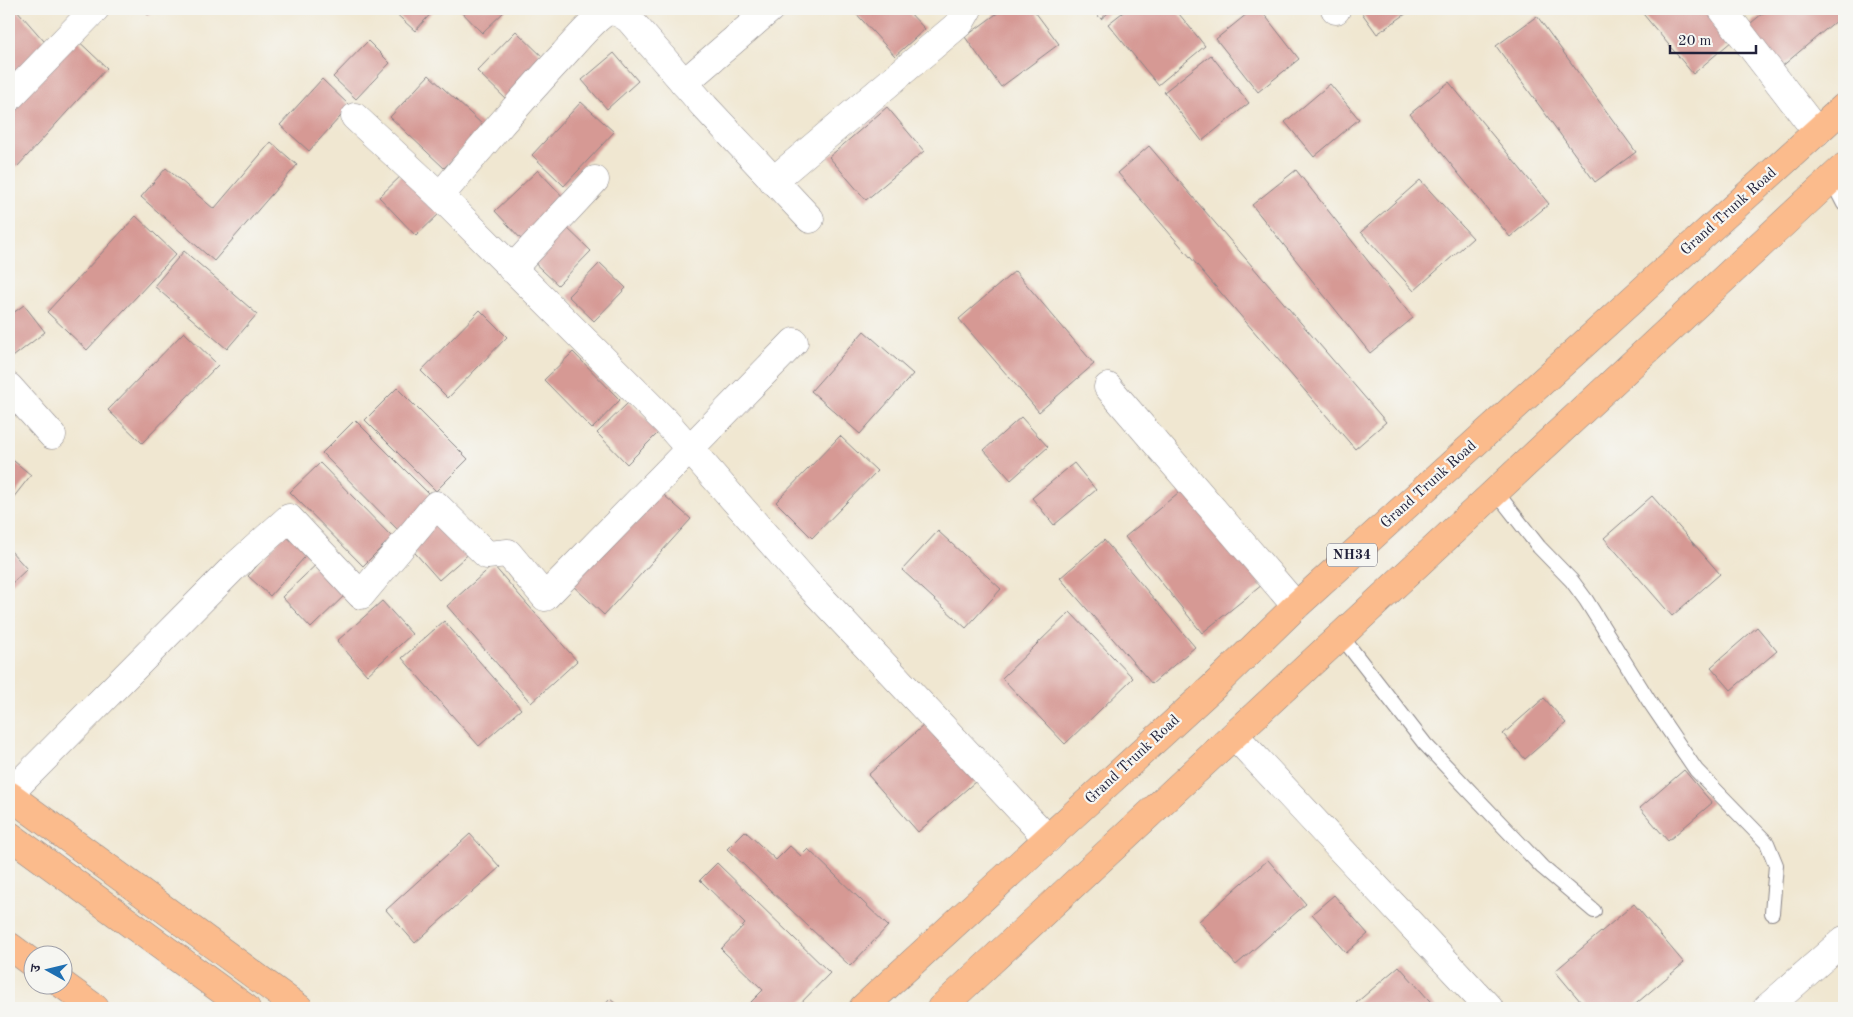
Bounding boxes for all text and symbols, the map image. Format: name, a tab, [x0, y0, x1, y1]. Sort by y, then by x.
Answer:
scale bar	[1670, 22, 1757, 54]
text: 20 m	[1678, 34, 1712, 49]
street label: Grand Trunk Road	[1678, 165, 1780, 259]
street label: Grand Trunk Road	[1378, 438, 1480, 532]
road number: NH34	[1327, 544, 1377, 566]
street label: Grand Trunk Road	[1083, 713, 1183, 807]
north arrow	[22, 944, 72, 994]
text: उ	[29, 963, 44, 974]

